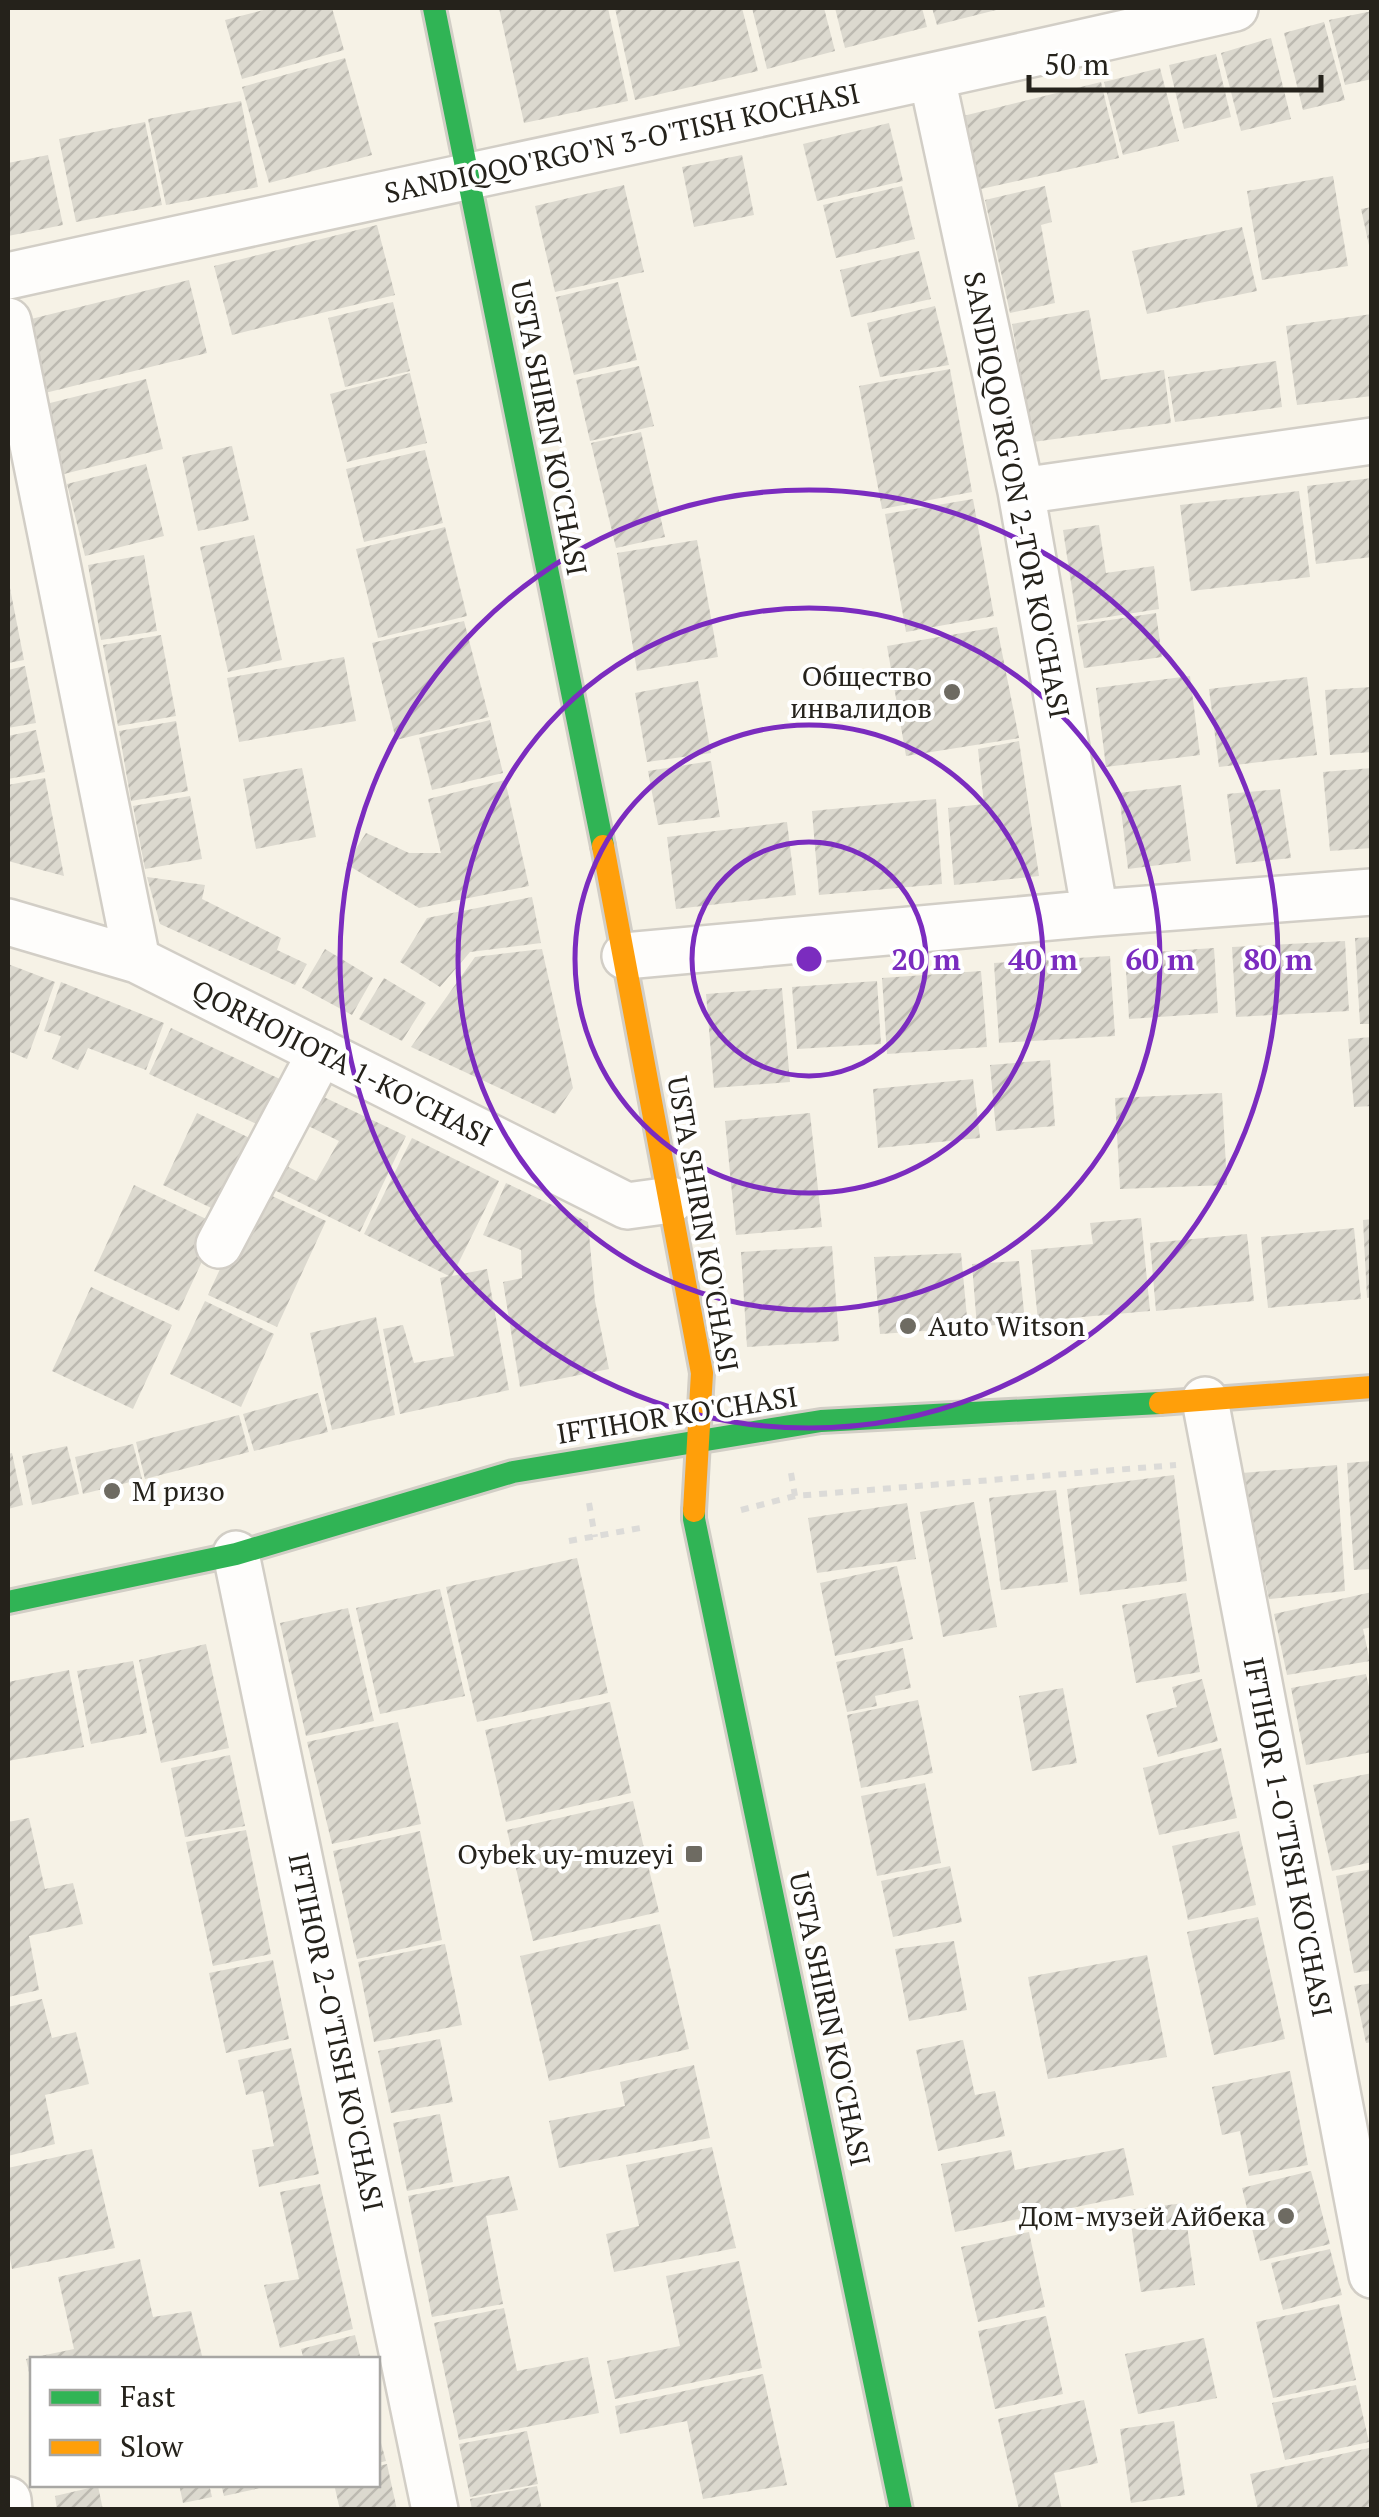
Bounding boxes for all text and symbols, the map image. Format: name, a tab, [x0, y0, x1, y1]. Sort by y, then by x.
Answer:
scale bar	[1029, 30, 1322, 92]
text: 50 m	[1044, 44, 1109, 84]
street label: SANDIQQO'RGO'N 3-O'TISH KOCHASI	[381, 74, 863, 211]
street label: SANDIQQO'RG'ON 2-TOR KO'CHASI	[956, 269, 1079, 721]
street label: USTA SHIRIN KO'CHASI	[503, 277, 596, 579]
place label: Общество инвалидов	[790, 657, 932, 726]
marker: Общество инвалидов	[941, 681, 963, 703]
text: 20 m	[891, 939, 961, 979]
text: 40 m	[1008, 939, 1078, 979]
text: 60 m	[1125, 939, 1195, 979]
text: 80 m	[1243, 939, 1313, 979]
centre of rings	[791, 941, 827, 977]
street label: QORHOJIOTA 1-KO'CHASI	[186, 971, 499, 1154]
street label: USTA SHIRIN KO'CHASI	[659, 1073, 748, 1375]
place label: Auto Witson	[928, 1307, 1085, 1344]
marker: Auto Witson	[897, 1315, 919, 1337]
street label: IFTIHOR KO'CHASI	[554, 1377, 800, 1452]
place label: М ризо	[132, 1472, 225, 1509]
marker: М ризо	[101, 1480, 123, 1502]
street label: IFTIHOR 1-O'TISH KO'CHASI	[1235, 1654, 1342, 2020]
place label: Oybek uy-muzeyi	[457, 1835, 674, 1872]
marker: Oybek uy-muzeyi	[683, 1843, 705, 1865]
street label: IFTIHOR 2-O'TISH KO'CHASI	[280, 1849, 393, 2215]
street label: USTA SHIRIN KO'CHASI	[781, 1868, 880, 2169]
place label: Дом-музей Айбека	[1019, 2197, 1266, 2234]
marker: Дом-музей Айбека	[1275, 2205, 1297, 2227]
legend	[30, 2357, 380, 2487]
text: Fast	[120, 2376, 176, 2416]
text: Slow	[120, 2426, 184, 2466]

